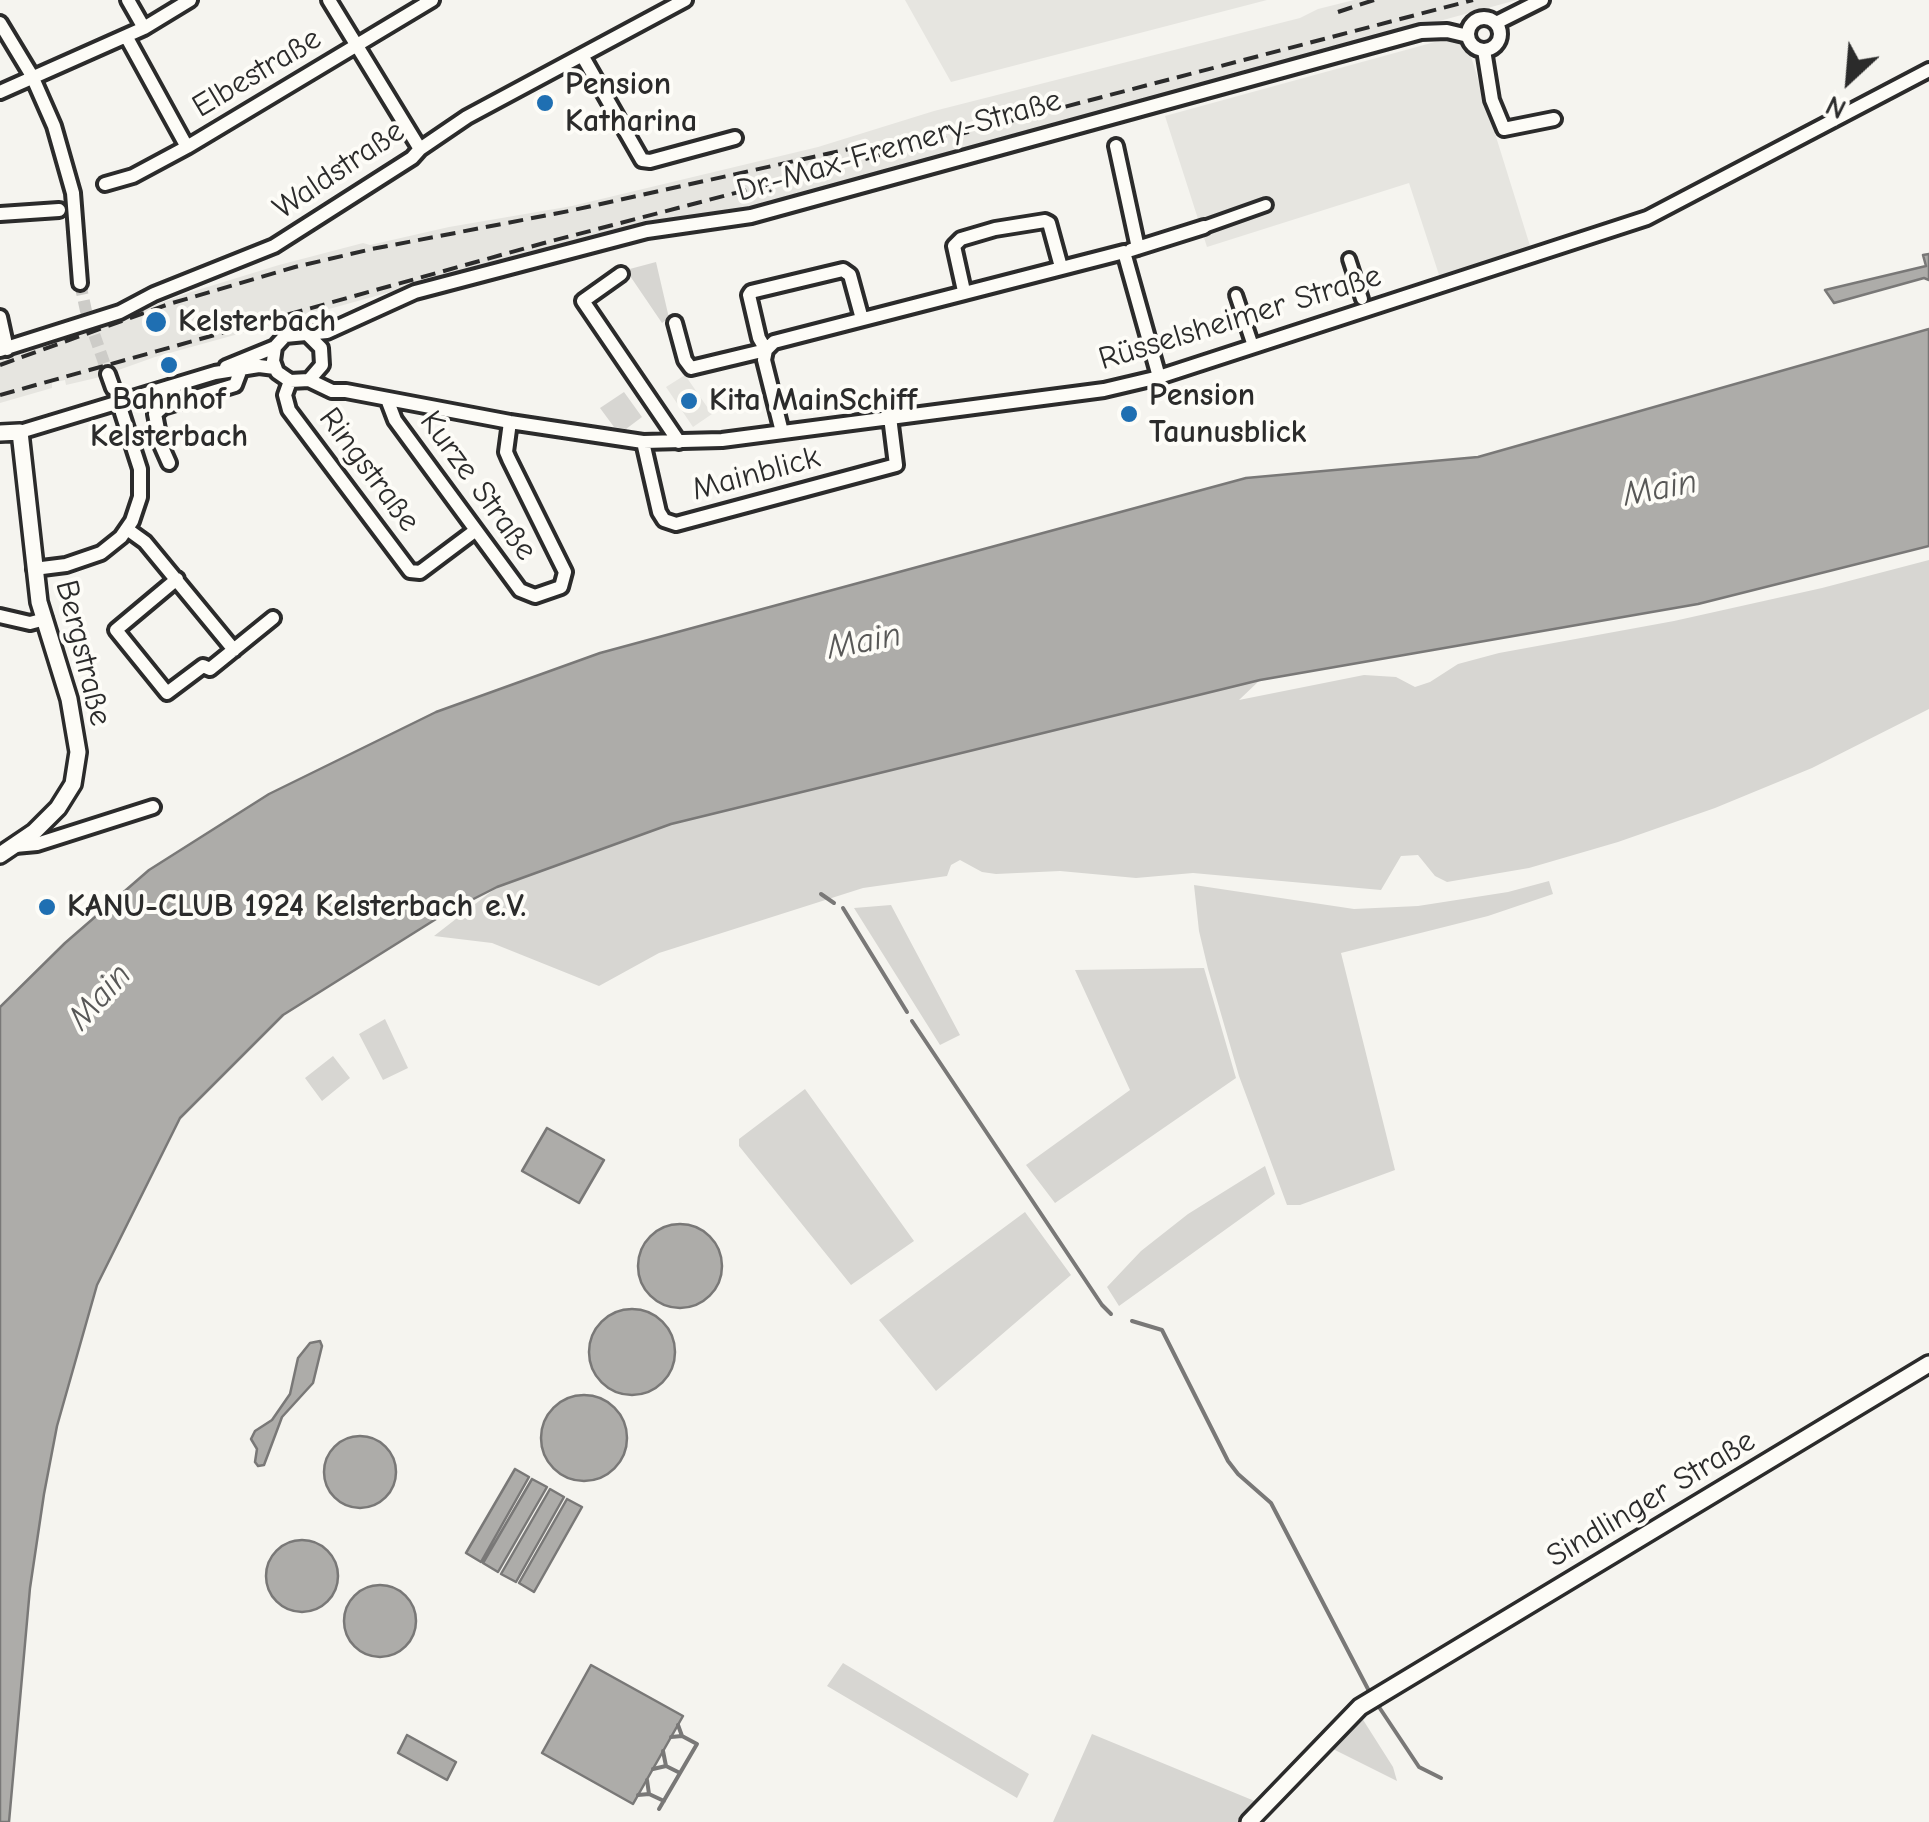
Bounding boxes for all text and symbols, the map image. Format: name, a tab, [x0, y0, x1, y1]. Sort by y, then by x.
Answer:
street label: Elbestraße	[186, 20, 328, 126]
north arrow	[1799, 30, 1899, 130]
place label: Pension Katharina	[565, 66, 697, 141]
street label: Dr.-Max-Fremery-Straße	[732, 81, 1066, 211]
text: N	[1821, 89, 1851, 125]
marker: Pension Katharina	[534, 92, 556, 114]
street label: Waldstraße	[266, 112, 412, 228]
street label: Rüsselsheimer Straße	[1094, 257, 1386, 379]
place label: Kelsterbach	[178, 303, 336, 341]
marker: Kelsterbach	[143, 309, 169, 335]
marker: Bahnhof Kelsterbach	[158, 354, 180, 376]
place label: Pension Taunusblick	[1149, 377, 1306, 452]
place label: Bahnhof Kelsterbach	[90, 381, 248, 456]
place label: Kita MainSchiff	[709, 382, 917, 420]
marker: Kita MainSchiff	[678, 390, 700, 412]
street label: Ringstraße	[310, 401, 428, 539]
marker: Pension Taunusblick	[1118, 403, 1140, 425]
street label: Kurze Straße	[411, 404, 545, 568]
street label: Mainblick	[688, 439, 824, 509]
water label: Main	[1619, 461, 1701, 517]
street label: Bergstraße	[46, 576, 120, 730]
water label: Main	[823, 614, 905, 670]
place label: KANU-CLUB 1924 Kelsterbach e.V.	[67, 888, 526, 926]
marker: KANU-CLUB 1924 Kelsterbach e.V.	[36, 896, 58, 918]
water label: Main	[59, 955, 141, 1039]
street label: Sindlinger Straße	[1540, 1422, 1762, 1576]

